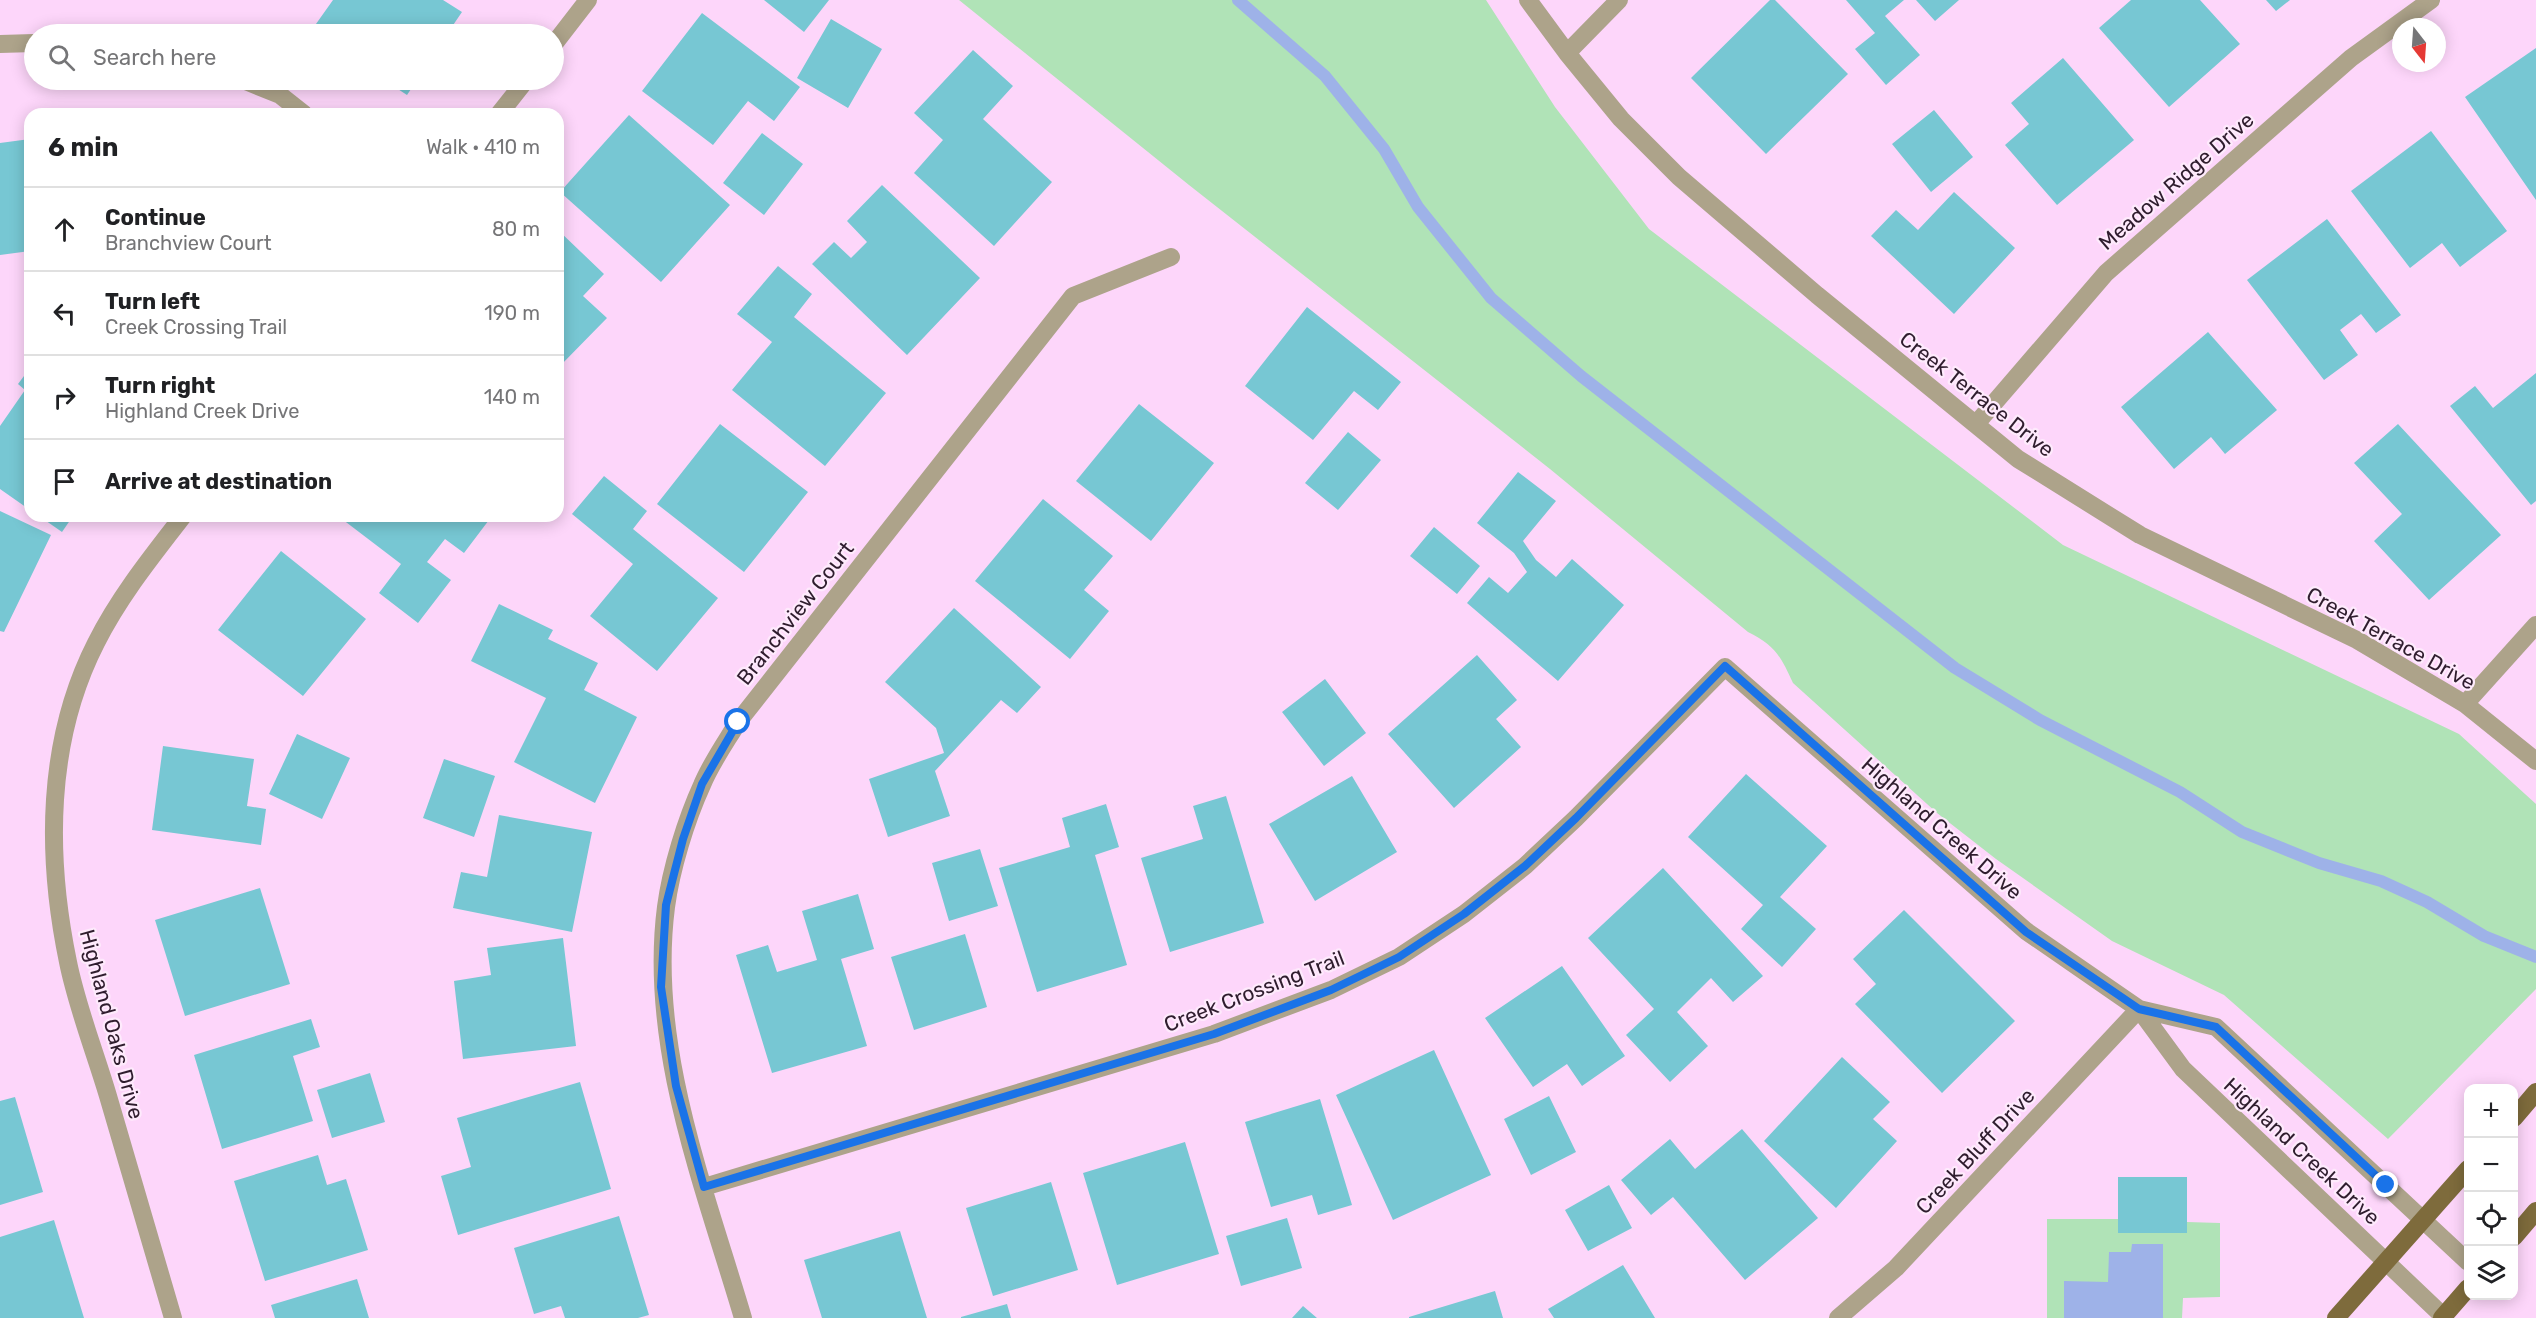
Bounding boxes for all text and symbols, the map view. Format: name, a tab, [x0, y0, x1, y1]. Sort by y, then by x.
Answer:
north arrow	[2392, 18, 2446, 72]
search box	[24, 24, 564, 90]
icon: search	[45, 41, 78, 74]
text: Search here	[93, 44, 216, 71]
street label: Meadow Ridge Drive	[2093, 107, 2259, 255]
text: 6 min	[48, 132, 118, 163]
text: Walk · 410 m	[426, 135, 540, 159]
text: Continue	[105, 204, 206, 231]
icon: ahead	[48, 213, 81, 246]
text: 80 m	[492, 217, 540, 241]
text: Branchview Court	[105, 231, 271, 255]
text: Turn left	[105, 288, 200, 315]
icon: left	[48, 297, 81, 330]
text: 190 m	[484, 301, 540, 325]
text: Creek Crossing Trail	[105, 315, 287, 339]
street label: Creek Terrace Drive	[1895, 326, 2059, 462]
text: Turn right	[105, 372, 215, 399]
icon: right	[48, 381, 81, 414]
text: 140 m	[484, 385, 540, 409]
text: Highland Creek Drive	[105, 399, 299, 423]
icon: arrive	[48, 465, 81, 498]
text: Arrive at destination	[105, 468, 332, 495]
street label: Branchview Court	[731, 536, 859, 690]
street label: Creek Terrace Drive	[2302, 581, 2480, 695]
route start	[724, 708, 750, 734]
street label: Highland Creek Drive	[1857, 752, 2027, 904]
street label: Highland Oaks Drive	[75, 926, 149, 1122]
street label: Creek Crossing Trail	[1160, 945, 1348, 1037]
street label: Highland Creek Drive	[2219, 1072, 2385, 1230]
street label: Creek Bluff Drive	[1910, 1083, 2040, 1219]
map controls	[2464, 1084, 2518, 1300]
button: +	[2464, 1084, 2518, 1138]
button: −	[2464, 1138, 2518, 1192]
route end	[2372, 1171, 2398, 1197]
button: locate	[2464, 1192, 2518, 1246]
button: layers	[2464, 1246, 2518, 1300]

